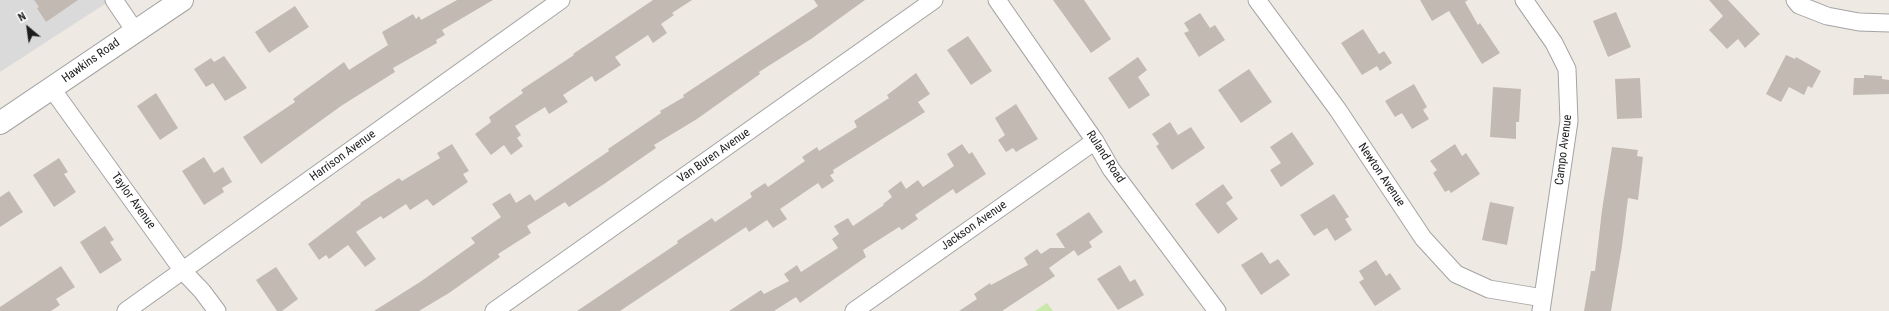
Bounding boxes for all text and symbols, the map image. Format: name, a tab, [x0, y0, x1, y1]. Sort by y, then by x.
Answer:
north arrow	[8, 8, 48, 48]
text: N	[16, 10, 28, 24]
street label: Hawkins Road	[59, 36, 123, 86]
street label: Campo Avenue	[1553, 114, 1575, 186]
street label: Van Buren Avenue	[675, 126, 753, 186]
street label: Harrison Avenue	[307, 127, 379, 185]
street label: Ruland Road	[1083, 128, 1127, 186]
street label: Newton Avenue	[1355, 141, 1407, 209]
street label: Taylor Avenue	[108, 170, 158, 232]
street label: Jackson Avenue	[938, 198, 1010, 254]

